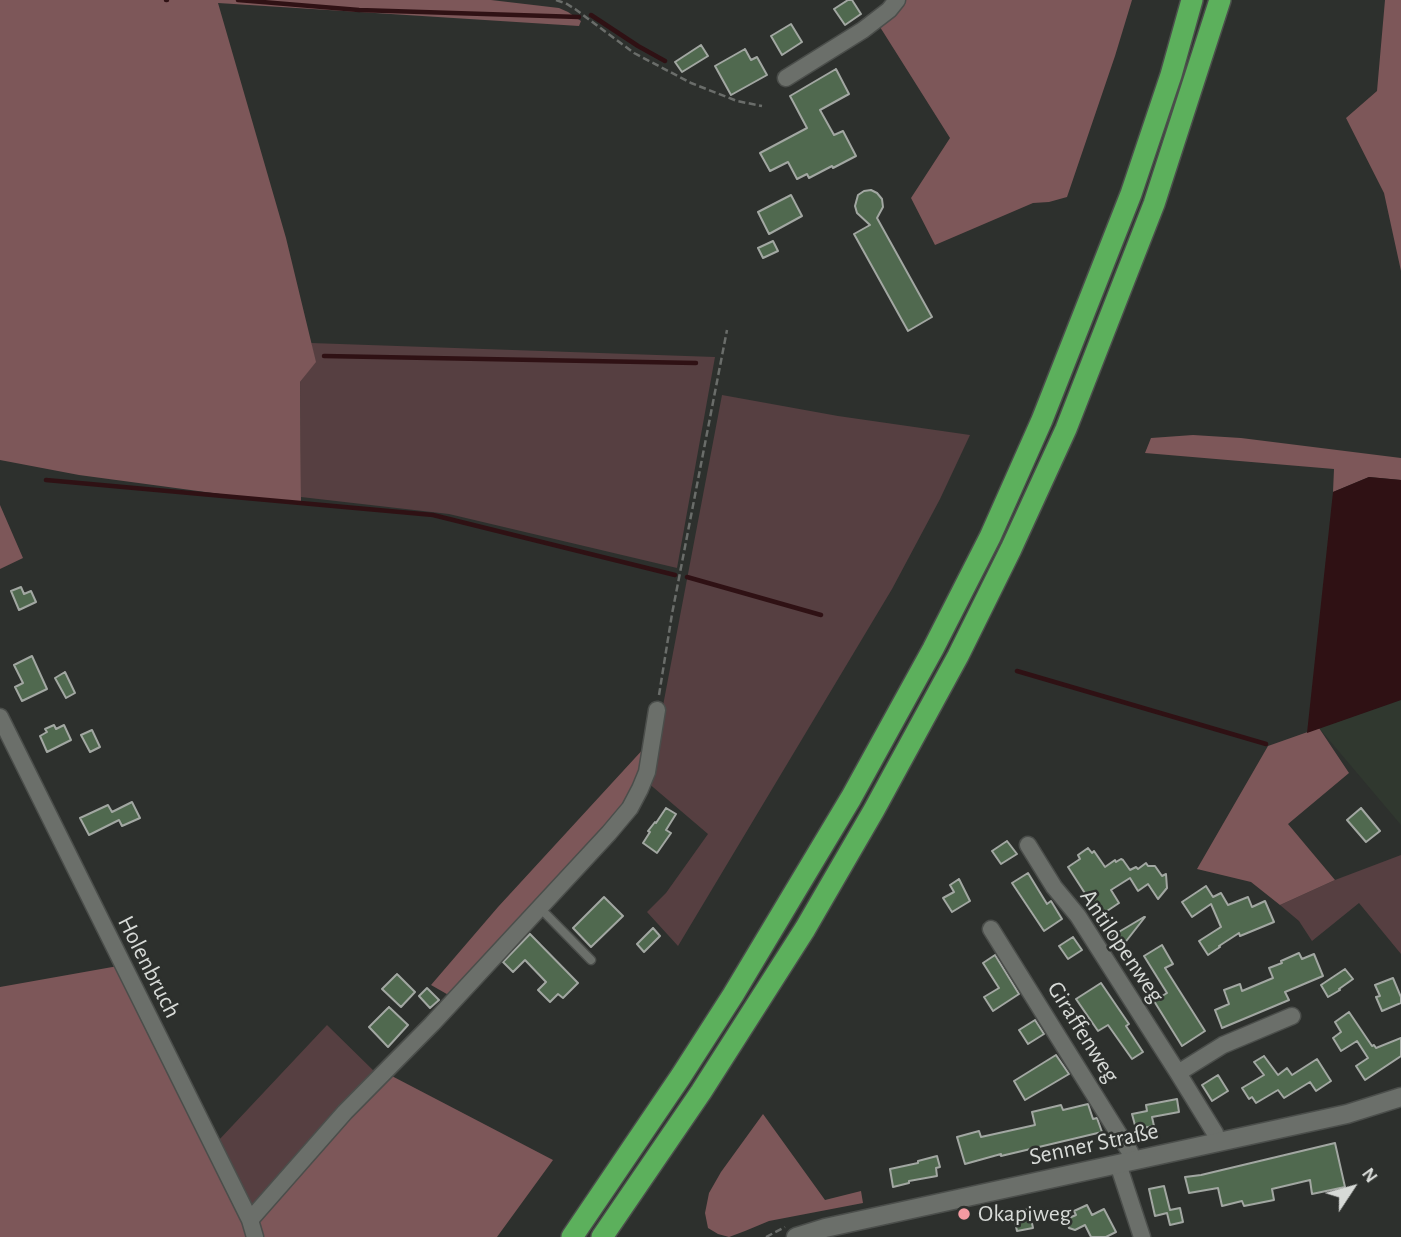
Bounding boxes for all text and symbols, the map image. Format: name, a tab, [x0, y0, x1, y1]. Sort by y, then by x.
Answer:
street label: Antilopenweg	[1074, 884, 1170, 1008]
street label: Holenbruch	[111, 911, 187, 1023]
street label: Giraffenweg	[1041, 976, 1125, 1088]
street label: Senner Straße	[1027, 1116, 1161, 1172]
north arrow	[1317, 1153, 1387, 1223]
text: N	[1358, 1164, 1381, 1186]
place label: Okapiweg	[978, 1200, 1071, 1228]
marker: Okapiweg	[956, 1206, 972, 1222]

